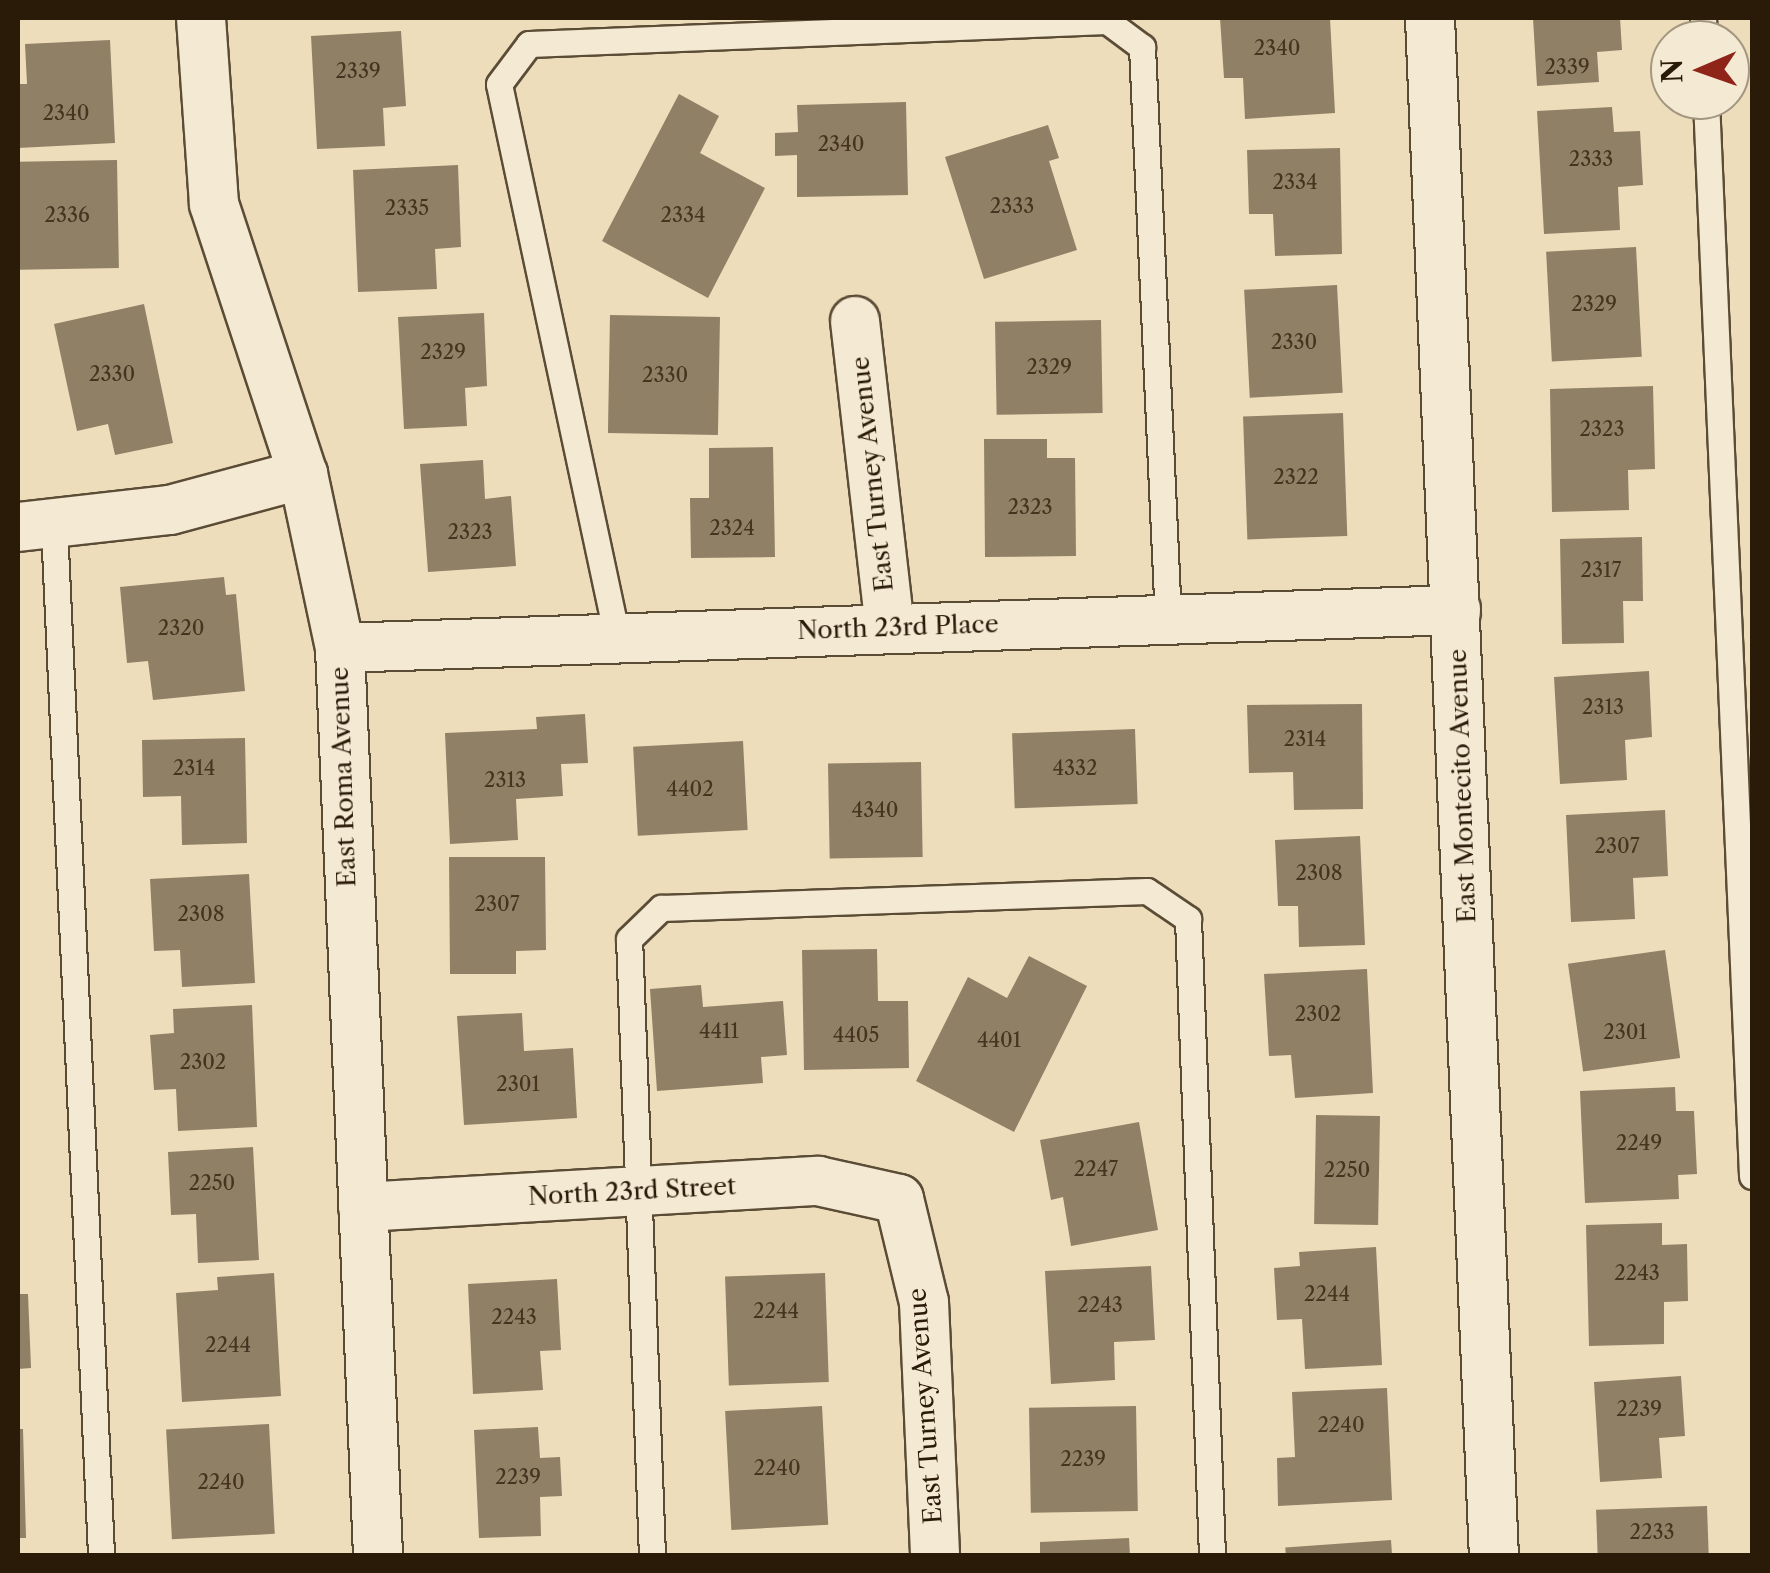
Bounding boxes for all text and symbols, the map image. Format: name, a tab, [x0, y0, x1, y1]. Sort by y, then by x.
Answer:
north arrow	[1650, 20, 1750, 120]
house number: 2340	[1254, 36, 1300, 60]
house number: 2339	[1544, 55, 1590, 79]
text: N	[1655, 58, 1689, 84]
house number: 2339	[335, 59, 381, 83]
house number: 2340	[43, 101, 89, 125]
house number: 2340	[818, 132, 864, 156]
house number: 2333	[1569, 147, 1613, 171]
house number: 2334	[1272, 170, 1318, 194]
house number: 2333	[990, 194, 1034, 218]
house number: 2335	[385, 196, 429, 220]
house number: 2336	[44, 203, 90, 227]
house number: 2334	[660, 203, 706, 227]
house number: 2329	[1571, 292, 1617, 316]
house number: 2330	[1271, 330, 1317, 354]
house number: 2329	[420, 340, 466, 364]
street label: East Turney Avenue	[846, 354, 900, 594]
house number: 2329	[1026, 355, 1072, 379]
house number: 2330	[89, 362, 135, 386]
house number: 2330	[642, 363, 688, 387]
house number: 2323	[1579, 417, 1625, 441]
house number: 2322	[1273, 465, 1319, 489]
house number: 2323	[1007, 495, 1053, 519]
house number: 2324	[709, 516, 755, 540]
house number: 2323	[447, 520, 493, 544]
house number: 2317	[1581, 558, 1621, 582]
street label: North 23rd Place	[797, 609, 999, 647]
house number: 2320	[158, 616, 204, 640]
street label: East Montecito Avenue	[1443, 648, 1483, 924]
street label: East Roma Avenue	[325, 666, 363, 888]
house number: 2313	[1582, 695, 1624, 719]
house number: 2314	[1284, 727, 1326, 751]
house number: 2314	[173, 756, 215, 780]
house number: 4332	[1052, 756, 1098, 780]
house number: 2313	[484, 768, 526, 792]
house number: 4402	[666, 777, 714, 801]
house number: 4340	[852, 798, 898, 822]
house number: 2307	[1594, 834, 1640, 858]
house number: 2308	[1295, 861, 1343, 885]
house number: 2307	[474, 892, 520, 916]
house number: 2308	[177, 902, 225, 926]
house number: 2302	[1295, 1002, 1341, 1026]
house number: 4411	[699, 1019, 739, 1043]
house number: 2301	[1603, 1020, 1647, 1044]
house number: 4405	[833, 1023, 879, 1047]
house number: 4401	[977, 1028, 1021, 1052]
house number: 2302	[180, 1050, 226, 1074]
house number: 2301	[496, 1072, 540, 1096]
house number: 2249	[1616, 1131, 1662, 1155]
house number: 2247	[1074, 1157, 1118, 1181]
house number: 2250	[1324, 1158, 1370, 1182]
house number: 2250	[189, 1171, 235, 1195]
street label: North 23rd Street	[527, 1172, 737, 1212]
house number: 2243	[1614, 1261, 1660, 1285]
house number: 2244	[1304, 1282, 1350, 1306]
street label: East Turney Avenue	[903, 1286, 949, 1526]
house number: 2243	[1077, 1293, 1123, 1317]
house number: 2244	[753, 1299, 799, 1323]
house number: 2243	[491, 1305, 537, 1329]
house number: 2244	[205, 1333, 251, 1357]
house number: 2239	[1616, 1397, 1662, 1421]
house number: 2240	[1317, 1413, 1365, 1437]
house number: 2239	[1060, 1447, 1106, 1471]
house number: 2240	[753, 1456, 801, 1480]
house number: 2239	[495, 1465, 541, 1489]
house number: 2240	[197, 1470, 245, 1494]
house number: 2233	[1629, 1520, 1675, 1544]

